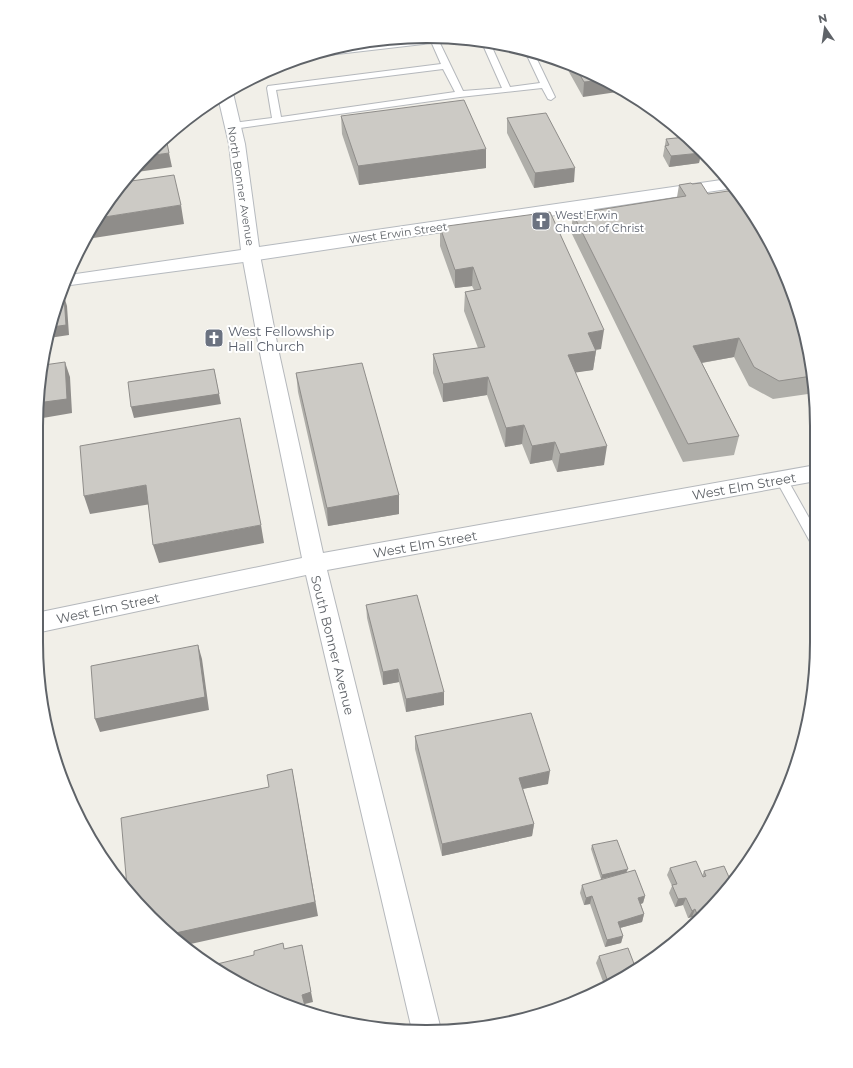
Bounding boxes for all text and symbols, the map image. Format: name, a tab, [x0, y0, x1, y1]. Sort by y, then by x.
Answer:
north arrow	[805, 8, 845, 48]
text: N	[817, 10, 829, 26]
street label: North Bonner Avenue	[225, 125, 257, 247]
place label: West Erwin Church of Christ	[555, 208, 645, 235]
church icon: West Erwin Church of Christ	[530, 210, 552, 232]
street label: West Erwin Street	[348, 219, 449, 247]
place label: West Fellowship Hall Church	[228, 323, 334, 354]
church icon: West Fellowship Hall Church	[203, 327, 225, 349]
street label: West Elm Street	[691, 469, 797, 503]
street label: West Elm Street	[372, 527, 478, 561]
street label: South Bonner Avenue	[308, 573, 358, 717]
street label: West Elm Street	[55, 589, 161, 627]

